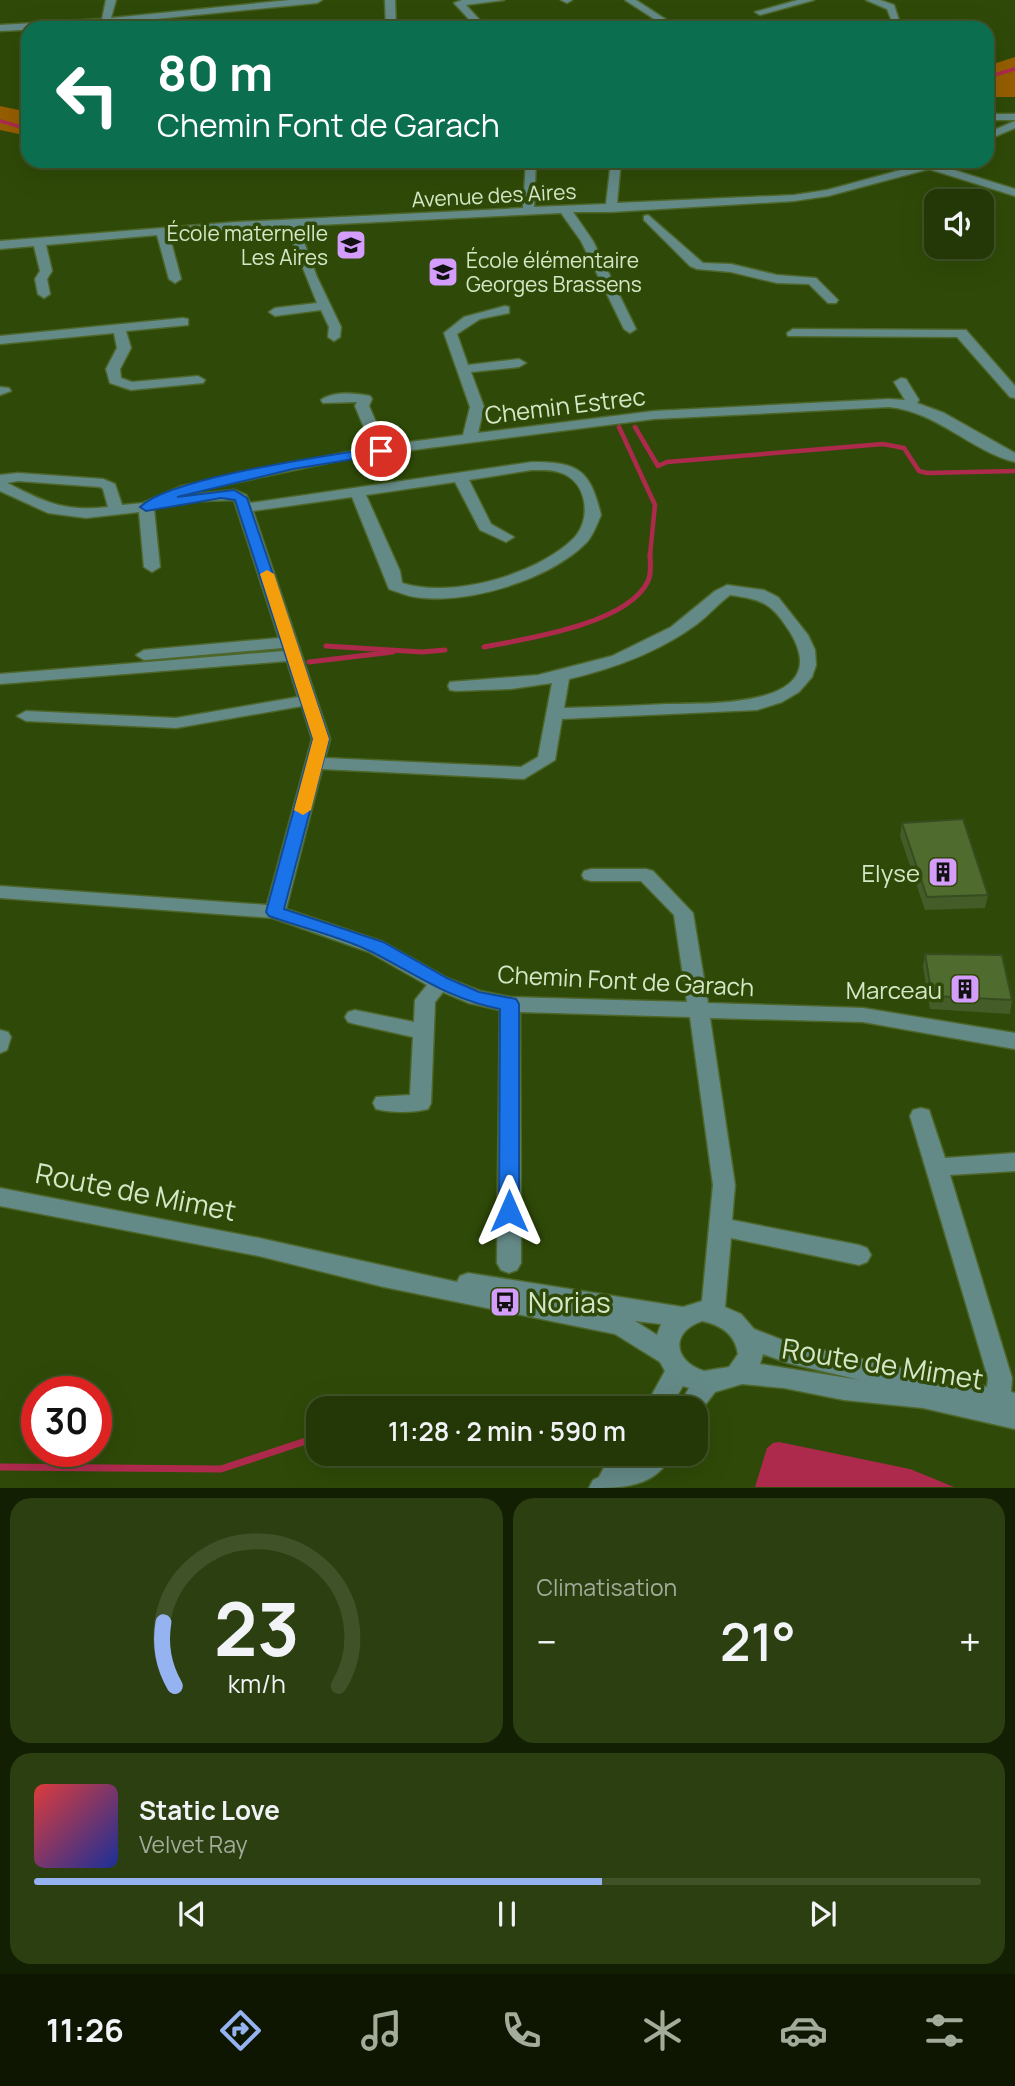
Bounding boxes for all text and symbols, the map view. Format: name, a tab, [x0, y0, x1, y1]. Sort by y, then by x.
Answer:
text: 80 m	[157, 39, 273, 106]
icon: left	[42, 49, 133, 140]
text: Chemin Font de Garach	[157, 103, 500, 147]
street label: Avenue des Aires	[411, 177, 577, 213]
map controls	[924, 189, 994, 259]
button: sound	[924, 189, 994, 259]
place label: École maternelle Les Aires	[167, 219, 328, 271]
school or university icon: École maternelle Les Aires	[334, 228, 368, 262]
place label: École élémentaire Georges Brassens	[466, 246, 642, 298]
school or university icon: École élémentaire Georges Brassens	[426, 255, 460, 289]
street label: Chemin Estrec	[483, 379, 647, 431]
pin	[351, 421, 411, 481]
icon: arrive	[362, 432, 400, 470]
building icon: Elyse	[926, 855, 960, 889]
place label: Elyse	[861, 856, 920, 889]
street label: Chemin Font de Garach	[497, 957, 755, 1003]
building icon: Marceau	[948, 972, 982, 1006]
place label: Marceau	[846, 973, 942, 1006]
street label: Route de Mimet	[33, 1153, 239, 1229]
position arrow	[472, 1174, 546, 1248]
place label: Norias	[528, 1283, 611, 1321]
bus stop icon: Norias	[488, 1285, 522, 1319]
street label: Route de Mimet	[780, 1328, 986, 1398]
speed limit sign: 30	[21, 1376, 112, 1467]
text: 11:28 · 2 min · 590 m	[388, 1413, 626, 1449]
text: Climatisation	[537, 1571, 677, 1603]
text: 23	[213, 1579, 299, 1679]
text: 21°	[720, 1606, 796, 1677]
text: −	[537, 1615, 557, 1667]
text: +	[959, 1615, 981, 1667]
text: km/h	[227, 1666, 285, 1701]
text: Static Love	[139, 1792, 280, 1828]
text: Velvet Ray	[139, 1828, 248, 1860]
icon: previous	[173, 1895, 211, 1933]
icon: pause	[488, 1895, 526, 1933]
icon: next	[804, 1895, 842, 1933]
icon: directions	[216, 2006, 265, 2055]
icon: music	[357, 2006, 406, 2055]
icon: phone	[497, 2006, 546, 2055]
icon: climate	[638, 2006, 687, 2055]
icon: car	[779, 2006, 828, 2055]
icon: filters	[920, 2006, 969, 2055]
text: 11:26	[46, 2008, 124, 2052]

